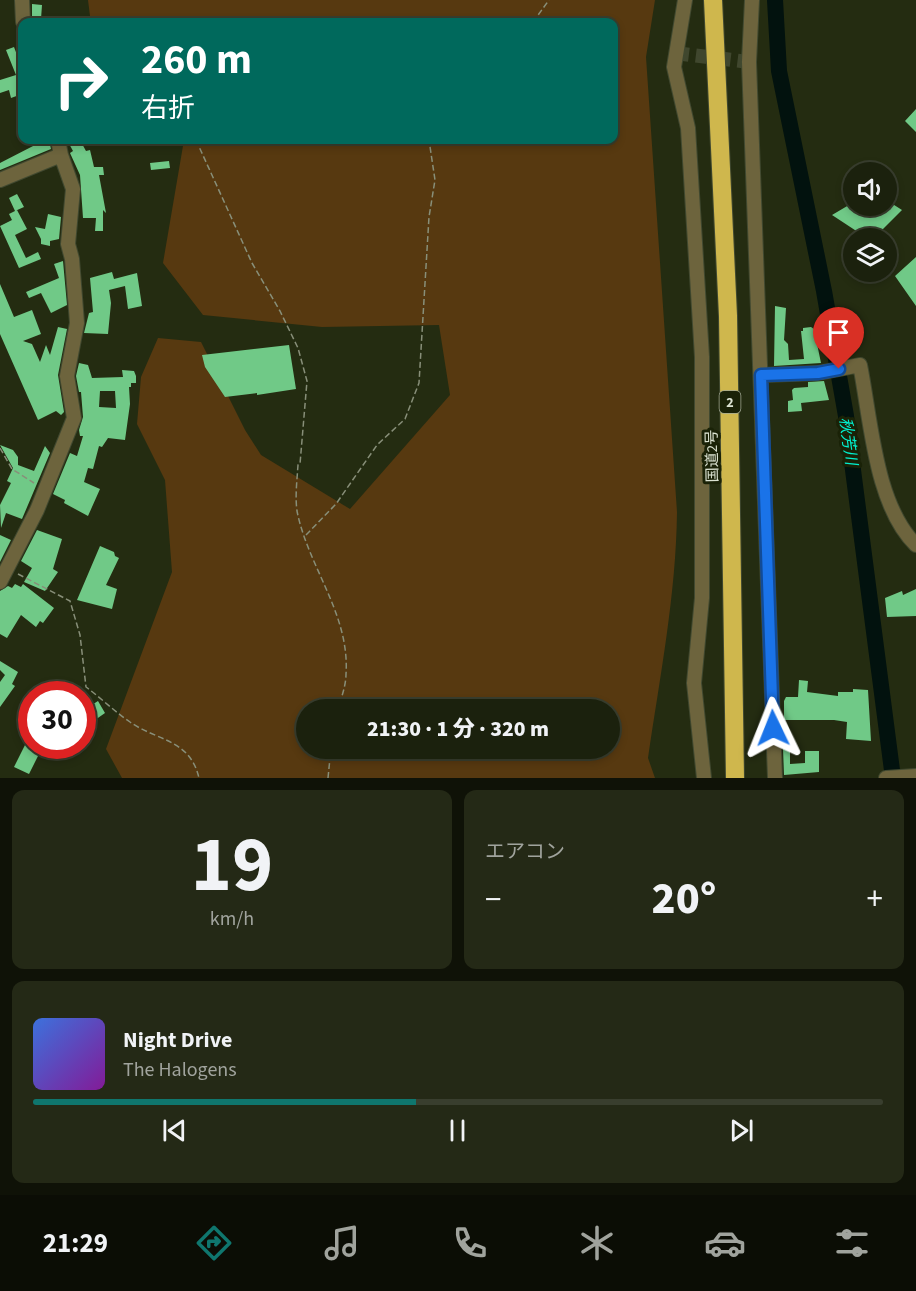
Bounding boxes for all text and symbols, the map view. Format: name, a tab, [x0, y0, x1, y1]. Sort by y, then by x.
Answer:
text: 260 m	[141, 30, 252, 90]
icon: right	[42, 42, 120, 120]
text: 右折	[141, 89, 195, 128]
map controls	[843, 162, 897, 282]
button: sound	[843, 162, 897, 216]
button: layers	[843, 228, 897, 282]
pin	[813, 307, 864, 369]
icon: arrive	[822, 316, 855, 349]
road number: 2	[720, 391, 740, 413]
water label: 秋芳川	[834, 416, 863, 468]
street label: 国道2号	[702, 430, 723, 482]
speed limit sign: 30	[18, 681, 96, 759]
position arrow	[741, 696, 805, 760]
text: 21:30 · 1 分 · 320 m	[367, 713, 549, 745]
text: 19	[191, 810, 273, 921]
text: エアコン	[485, 838, 565, 866]
text: 20°	[652, 867, 716, 931]
text: −	[485, 876, 501, 923]
text: +	[867, 876, 883, 923]
text: km/h	[210, 905, 254, 933]
text: Night Drive	[123, 1024, 232, 1056]
text: The Halogens	[123, 1056, 237, 1084]
icon: previous	[158, 1114, 191, 1147]
icon: pause	[441, 1114, 474, 1147]
icon: next	[725, 1114, 758, 1147]
icon: directions	[193, 1222, 235, 1264]
icon: music	[321, 1222, 363, 1264]
icon: phone	[449, 1222, 491, 1264]
icon: climate	[576, 1222, 618, 1264]
icon: car	[704, 1222, 746, 1264]
icon: filters	[831, 1222, 873, 1264]
text: 21:29	[43, 1224, 108, 1263]

